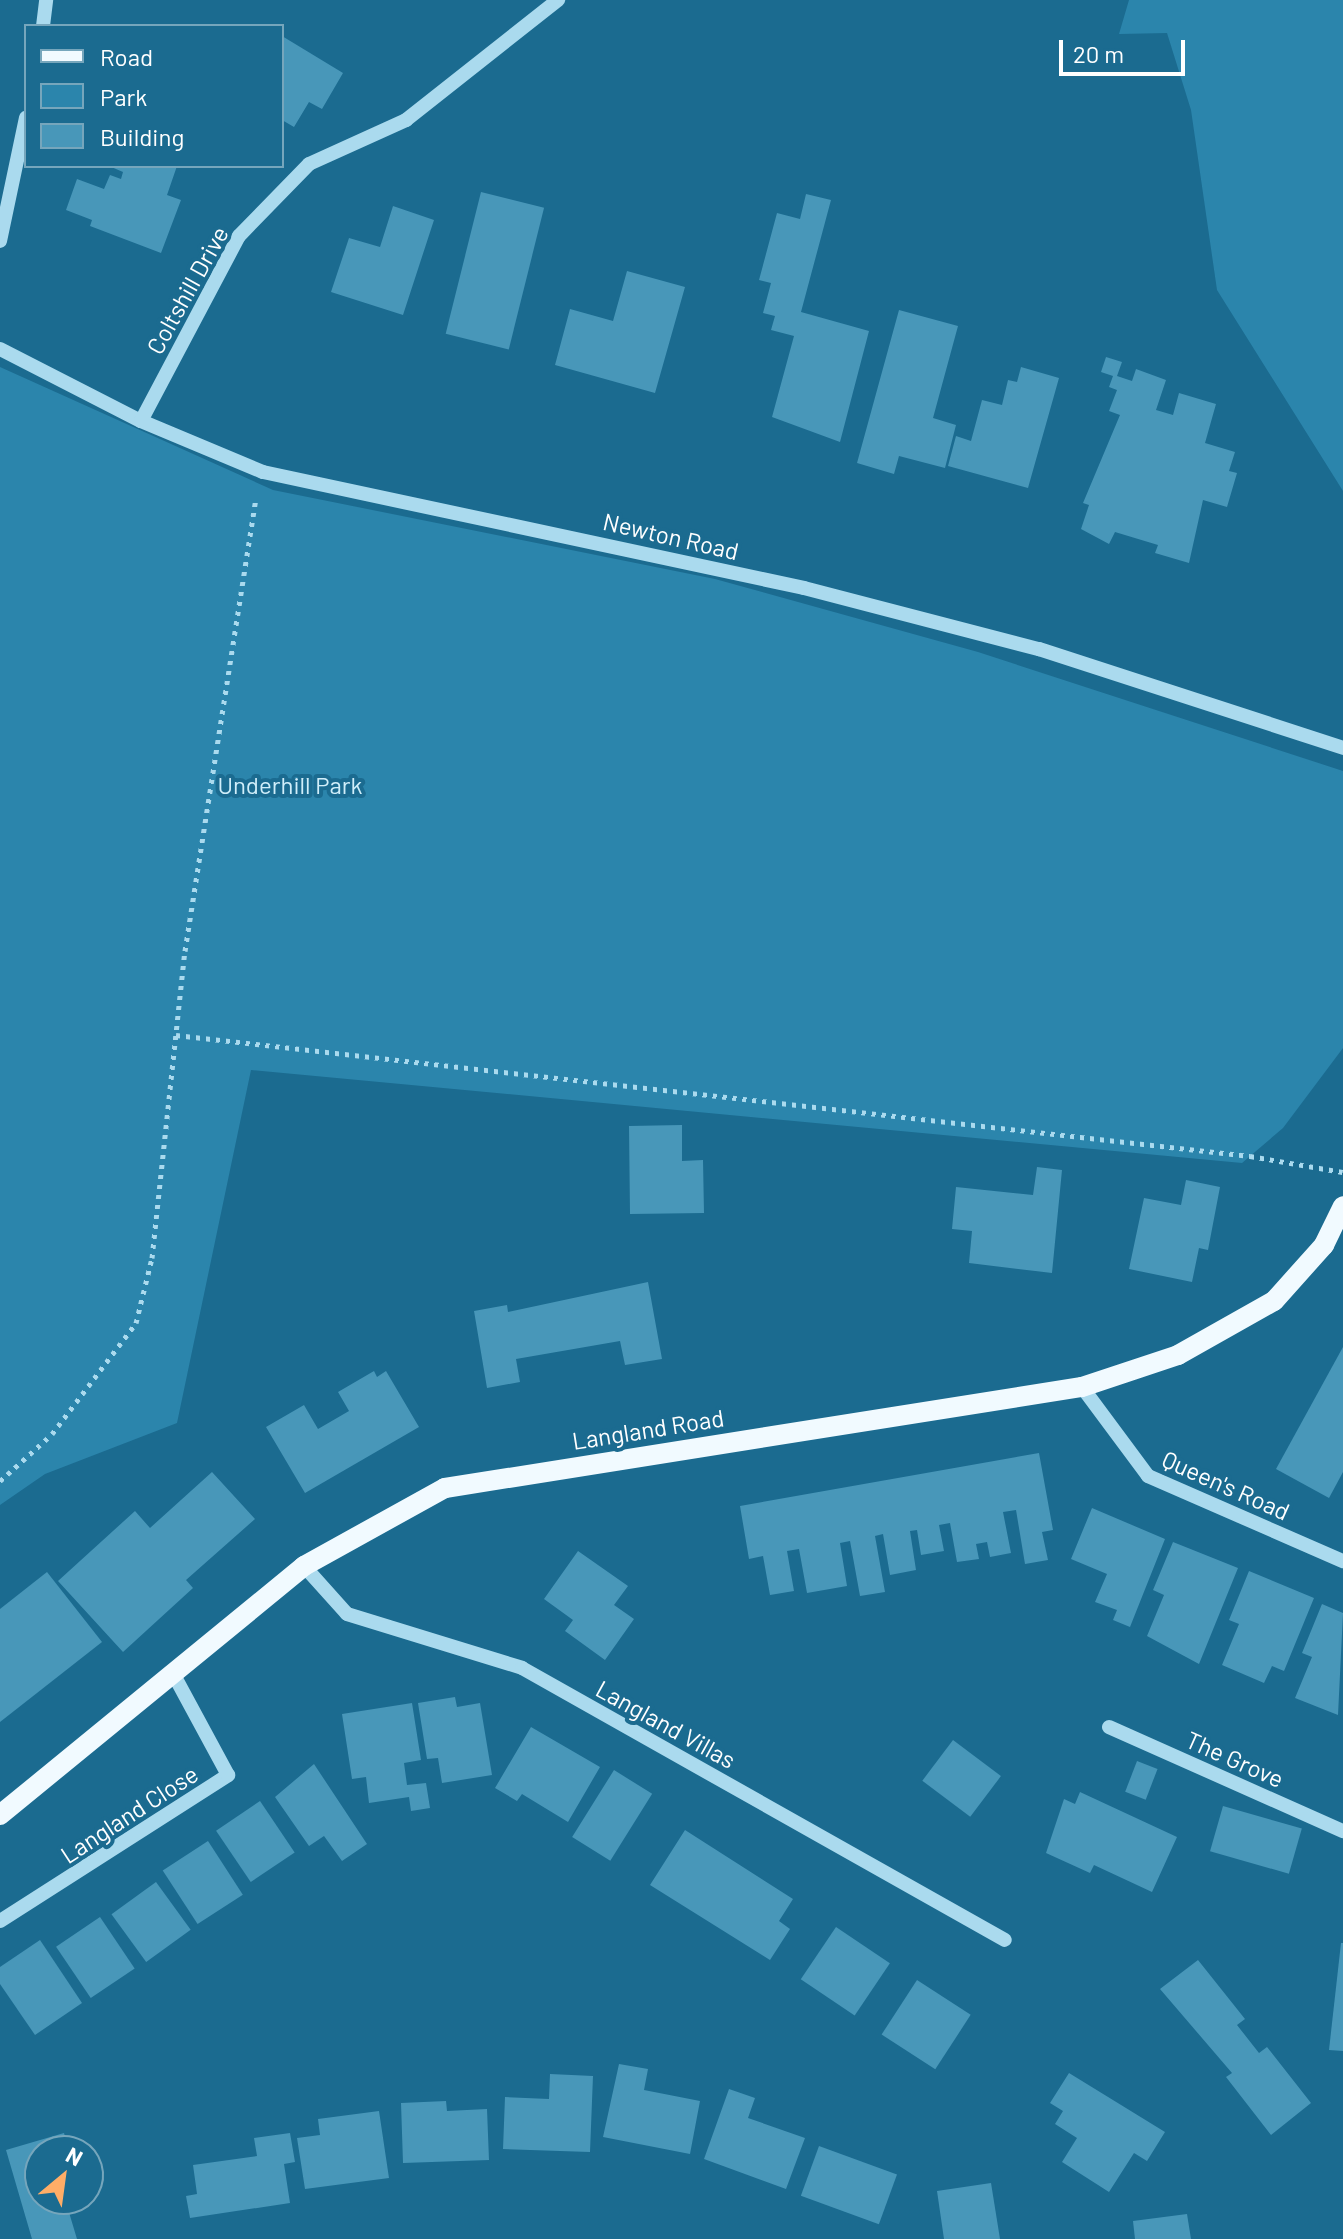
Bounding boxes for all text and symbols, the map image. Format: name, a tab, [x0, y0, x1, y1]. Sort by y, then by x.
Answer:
legend	[24, 24, 284, 168]
scale bar	[1063, 24, 1189, 74]
text: 20 m	[1073, 39, 1124, 68]
text: Road	[100, 42, 153, 71]
text: Park	[100, 82, 147, 111]
text: Building	[100, 122, 184, 151]
street label: Coltshill Drive	[140, 221, 234, 359]
street label: Newton Road	[600, 506, 742, 566]
park label: Underhill Park	[217, 771, 363, 799]
street label: Langland Road	[570, 1403, 726, 1455]
street label: Queen's Road	[1158, 1444, 1294, 1526]
street label: Langland Villas	[591, 1674, 741, 1774]
street label: The Grove	[1182, 1725, 1288, 1793]
street label: Langland Close	[55, 1759, 203, 1869]
north arrow	[24, 2135, 104, 2215]
text: N	[62, 2141, 87, 2171]

